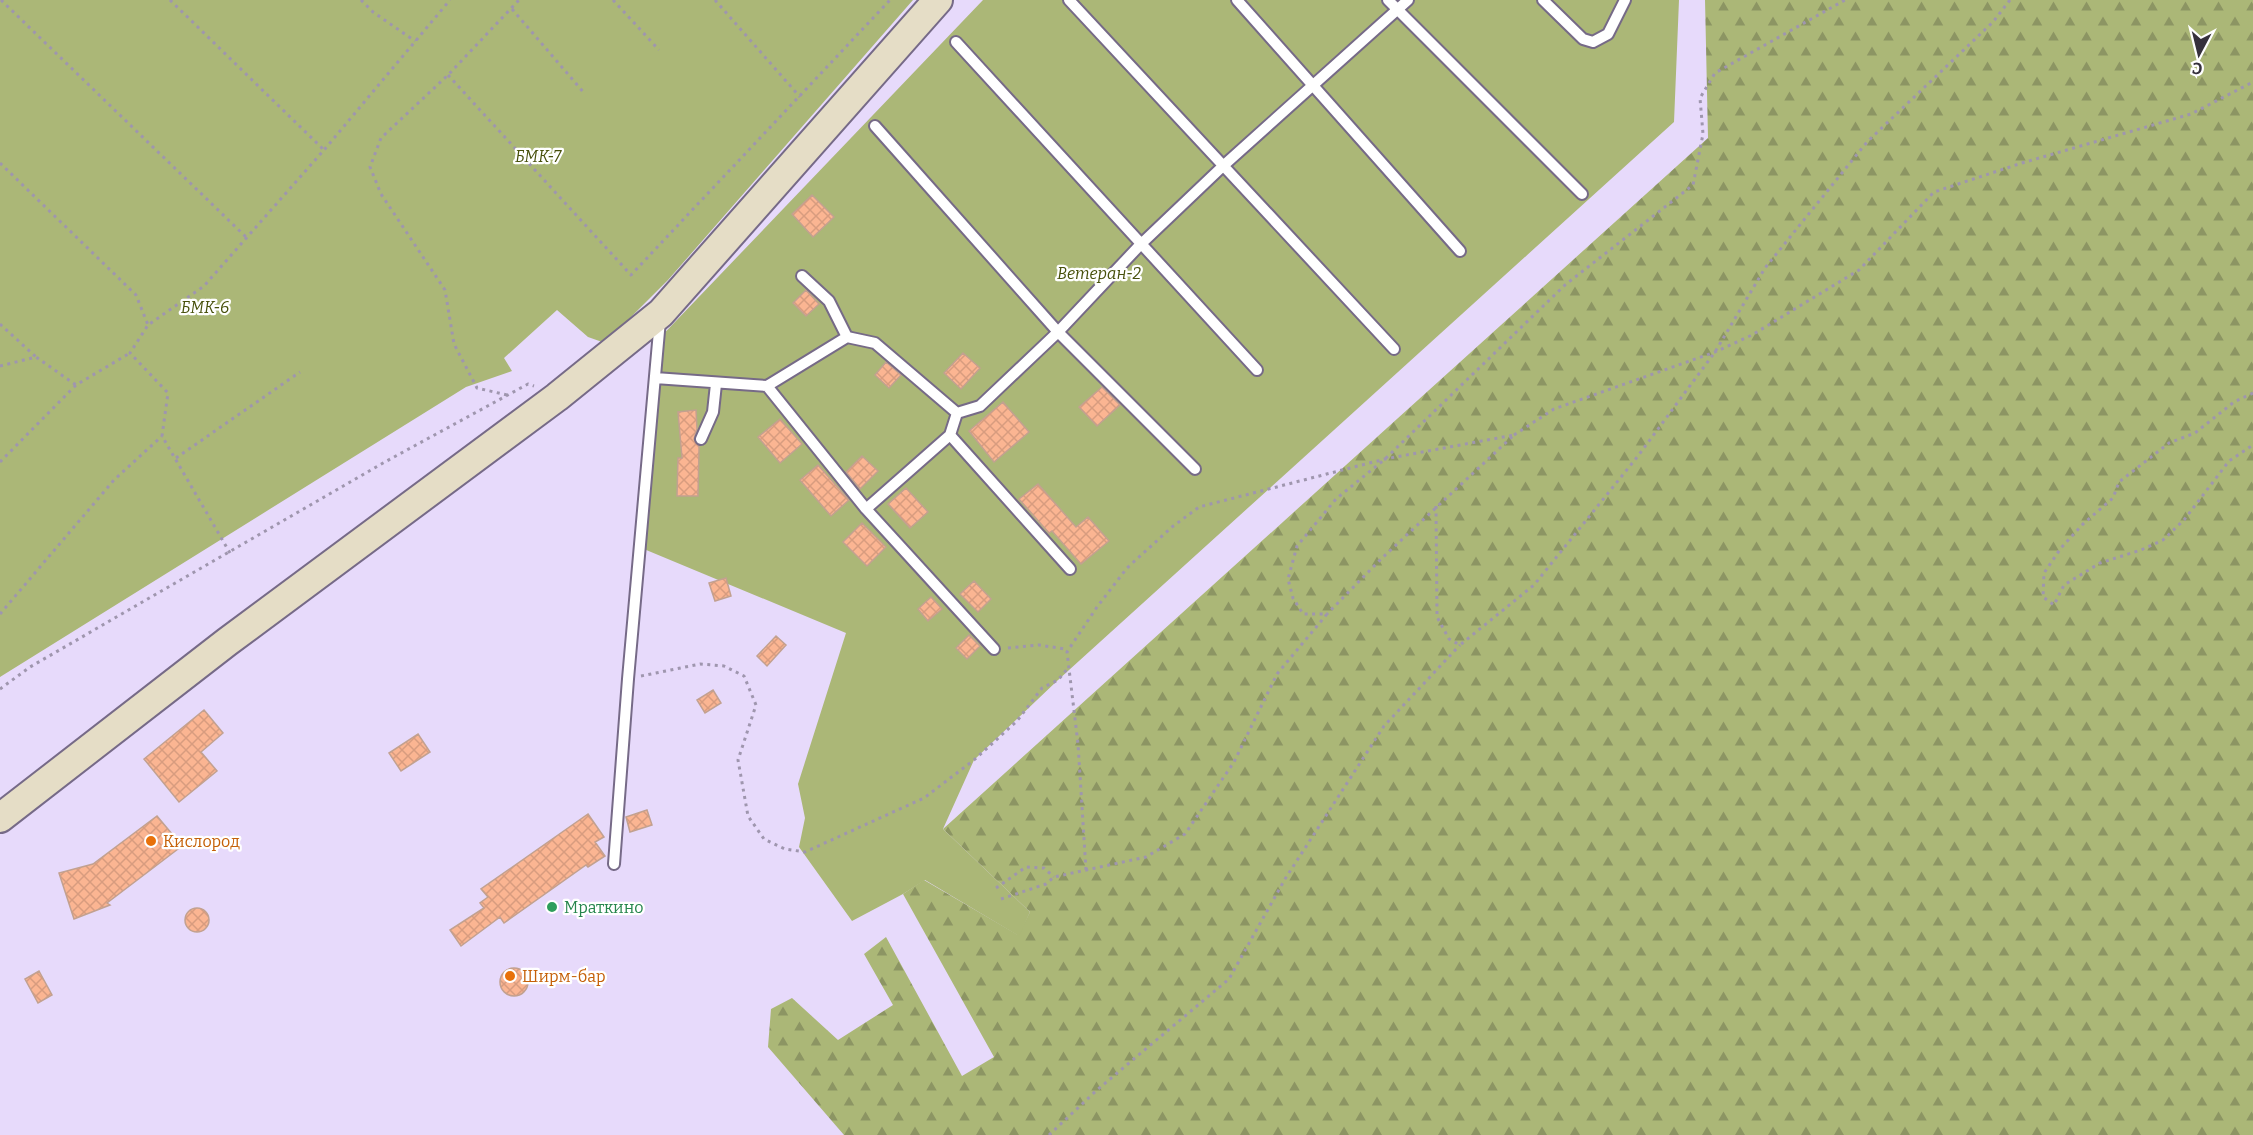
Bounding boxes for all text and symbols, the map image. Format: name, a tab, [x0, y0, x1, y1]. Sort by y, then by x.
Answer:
north arrow	[2169, 24, 2229, 84]
text: С	[2191, 58, 2203, 78]
park label: БМК-7	[515, 147, 562, 166]
park label: Ветеран-2	[1057, 264, 1141, 283]
park label: БМК-6	[181, 298, 229, 317]
place label: Кислород	[163, 832, 240, 851]
marker: Кислород	[144, 834, 158, 848]
place label: Мраткино	[564, 898, 643, 917]
marker: Мраткино	[545, 900, 559, 914]
place label: Ширм-бар	[522, 967, 606, 986]
marker: Ширм-бар	[503, 969, 517, 983]

